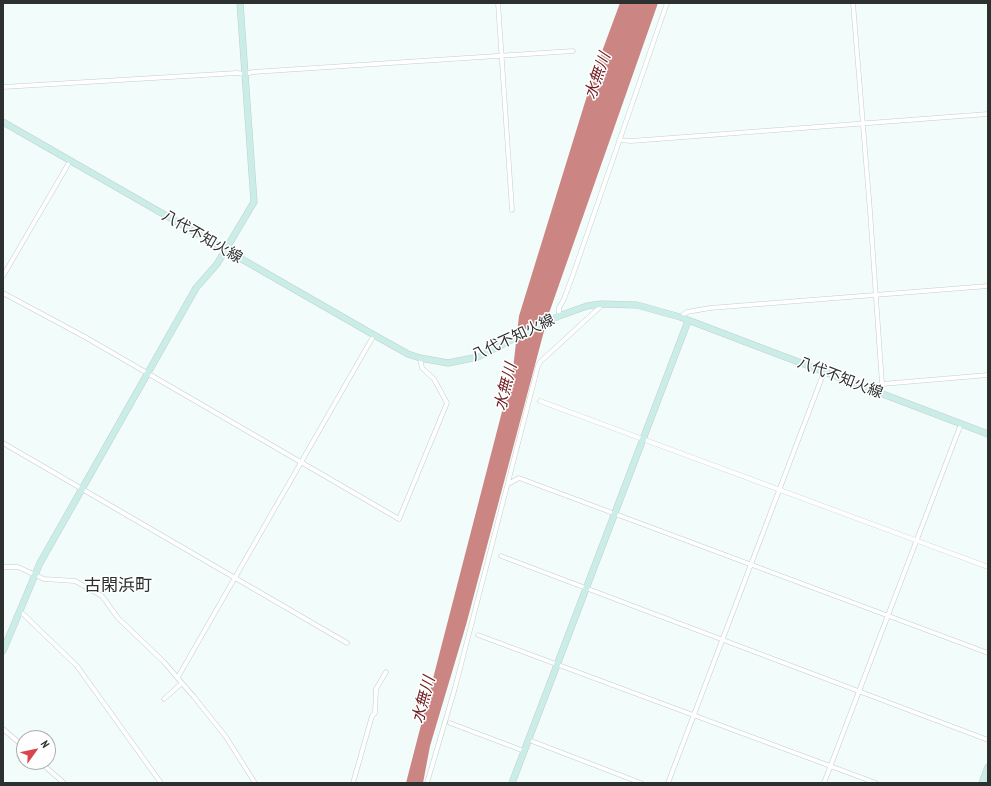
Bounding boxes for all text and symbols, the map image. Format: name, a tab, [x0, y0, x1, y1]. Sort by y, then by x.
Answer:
water label: 水無川	[581, 50, 615, 102]
street label: 八代不知火線	[159, 207, 245, 267]
street label: 八代不知火線	[468, 311, 558, 365]
street label: 八代不知火線	[795, 353, 885, 403]
water label: 水無川	[491, 361, 521, 413]
district label: 古閑浜町	[84, 576, 152, 596]
water label: 水無川	[409, 674, 439, 726]
north arrow	[16, 730, 56, 770]
text: N	[38, 738, 53, 750]

